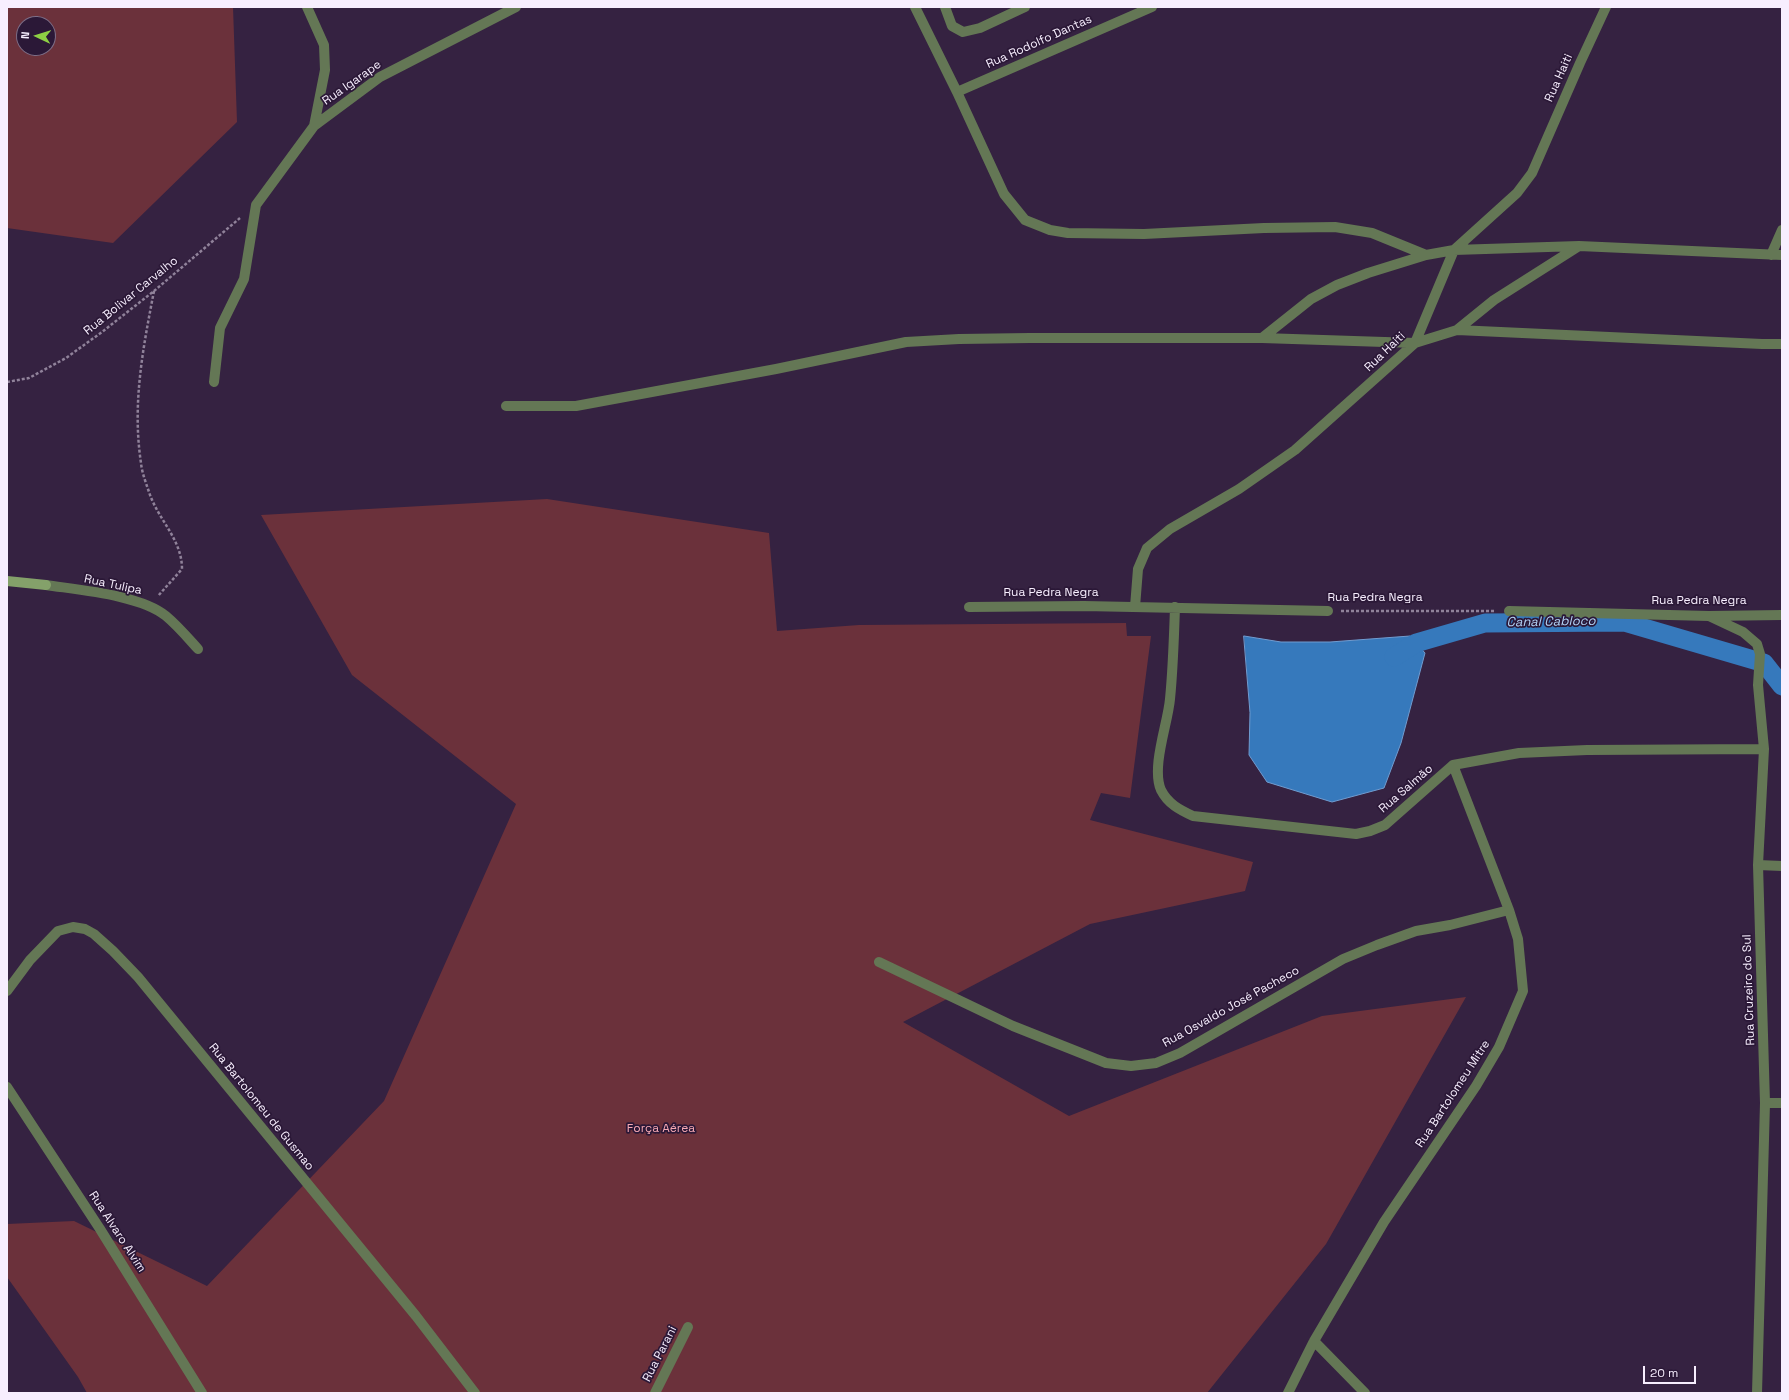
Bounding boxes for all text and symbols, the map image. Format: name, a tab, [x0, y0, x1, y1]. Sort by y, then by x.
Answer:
street label: Rua Rodolfo Dantas	[984, 12, 1094, 72]
north arrow	[16, 16, 56, 56]
text: N	[18, 31, 32, 39]
street label: Rua Haiti	[1542, 52, 1576, 104]
street label: Rua Igarape	[320, 57, 384, 109]
street label: Rua Bolivar Carvalho	[81, 254, 181, 338]
street label: Rua Haiti	[1362, 329, 1408, 375]
street label: Rua Tulipa	[83, 572, 143, 598]
street label: Rua Pedra Negra	[1003, 586, 1099, 600]
street label: Rua Pedra Negra	[1327, 591, 1423, 605]
street label: Rua Pedra Negra	[1651, 594, 1747, 608]
water label: Canal Cabloco	[1506, 613, 1596, 631]
street label: Rua Salmão	[1376, 762, 1436, 816]
street label: Rua Cruzeiro do Sul	[1740, 934, 1758, 1046]
street label: Rua Osvaldo José Pacheco	[1160, 963, 1302, 1051]
street label: Rua Bartolomeu Mitre	[1413, 1037, 1493, 1151]
street label: Rua Bartolomeu de Gusmao	[205, 1041, 317, 1173]
park label: Força Aérea	[627, 1122, 695, 1136]
street label: Rua Alvaro Alvim	[85, 1189, 149, 1275]
street label: Rua Parani	[640, 1324, 680, 1384]
scale bar	[1645, 1358, 1698, 1384]
text: 20 m	[1650, 1365, 1678, 1381]

